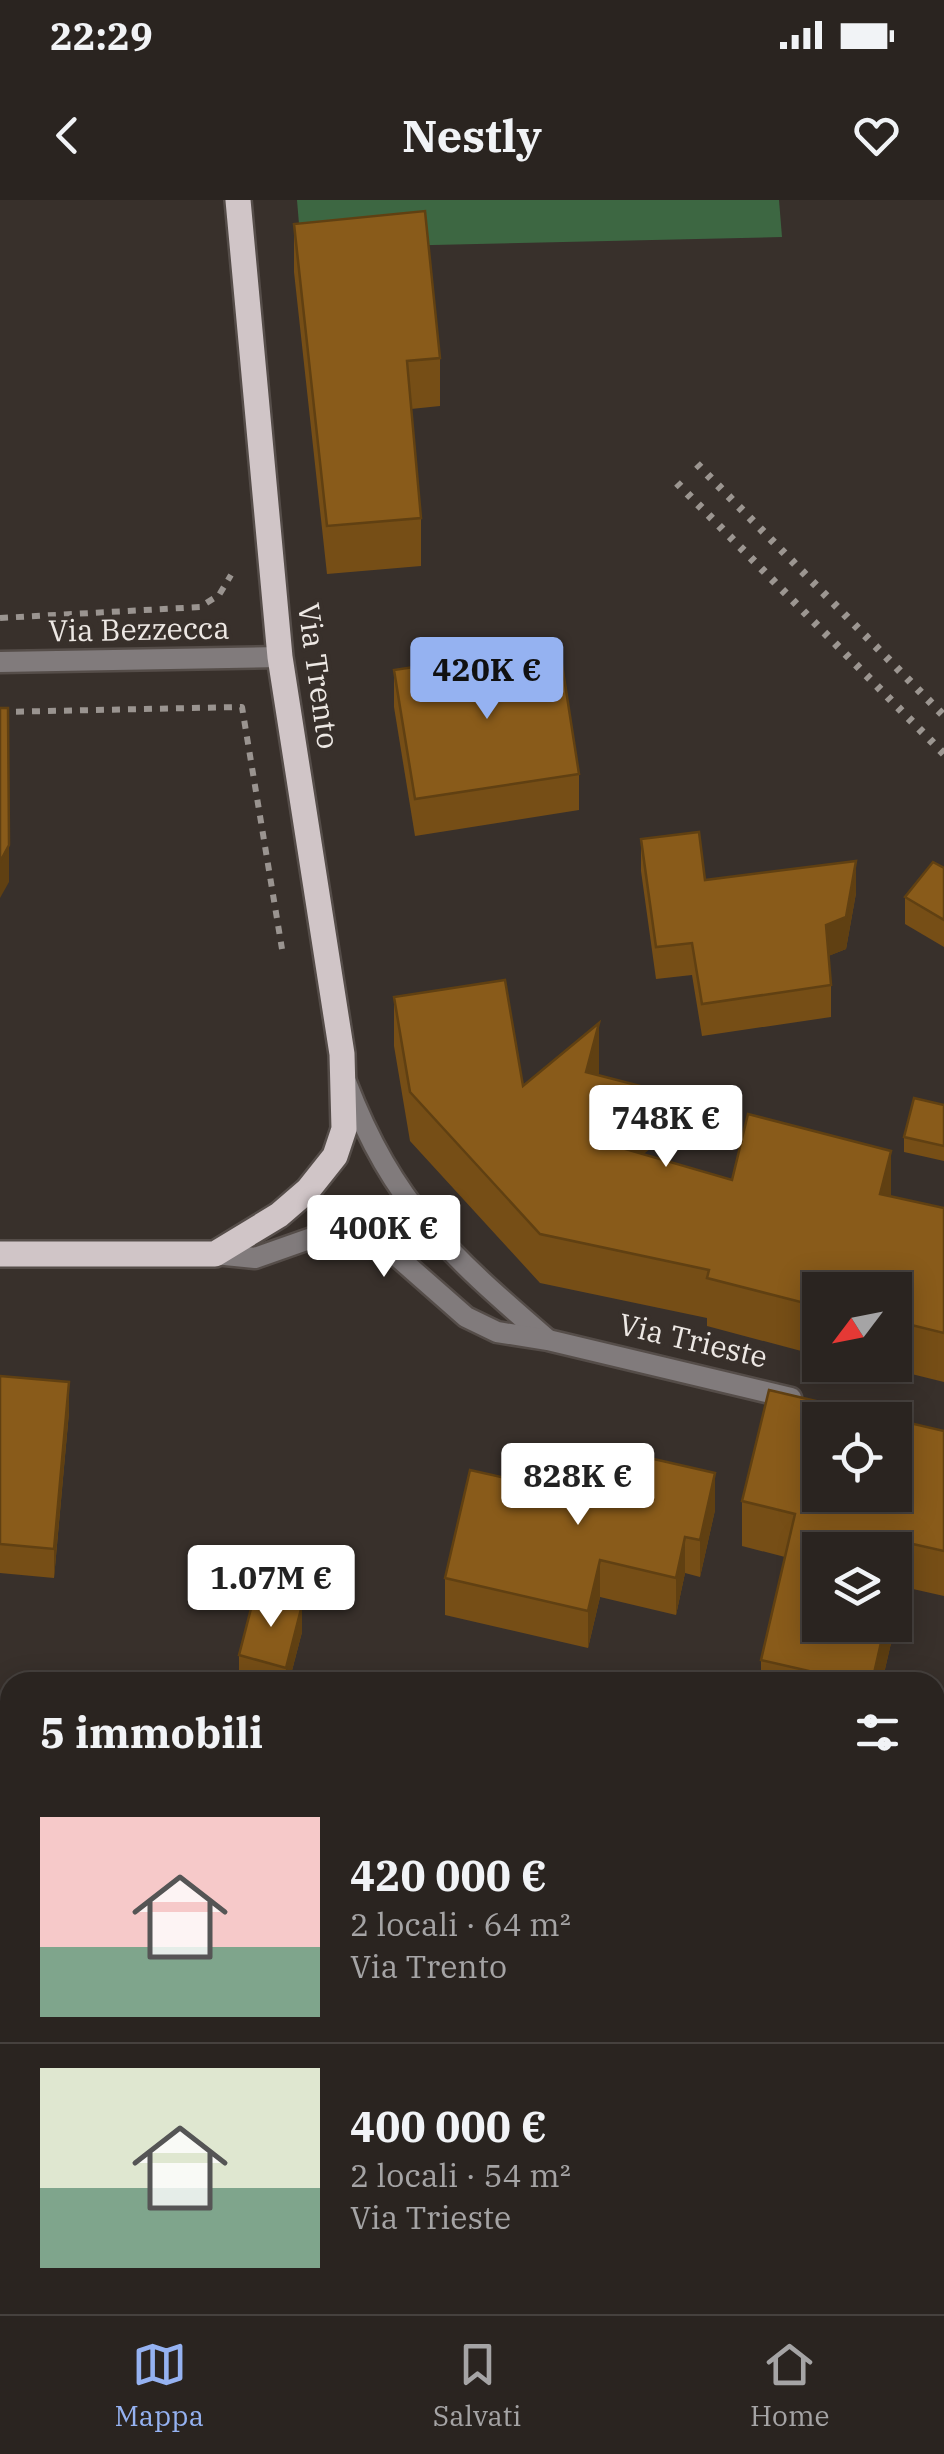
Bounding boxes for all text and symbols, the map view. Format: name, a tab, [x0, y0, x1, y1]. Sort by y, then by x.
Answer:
text: 22:29	[50, 11, 153, 60]
text: Nestly	[402, 106, 542, 164]
icon: back	[40, 108, 95, 163]
icon: heart	[849, 108, 904, 163]
street label: Via Trento	[290, 600, 349, 751]
street label: Via Bezzecca	[48, 607, 230, 650]
pin: 420K €	[406, 637, 568, 722]
text: 420K €	[432, 648, 542, 690]
pin: 748K €	[585, 1085, 747, 1170]
text: 748K €	[611, 1096, 721, 1138]
pin: 400K €	[303, 1195, 465, 1280]
text: 400K €	[329, 1206, 439, 1248]
north arrow	[802, 1272, 912, 1382]
map controls	[802, 1272, 912, 1642]
street label: Via Trieste	[615, 1304, 771, 1376]
button: locate	[802, 1402, 912, 1512]
pin: 828K €	[497, 1443, 659, 1528]
text: 828K €	[523, 1454, 633, 1496]
button: layers	[802, 1532, 912, 1642]
pin: 1.07M €	[179, 1545, 363, 1630]
text: 1.07M €	[210, 1556, 332, 1598]
text: 5 immobili	[40, 1705, 263, 1760]
icon: filters	[850, 1705, 905, 1760]
text: 420 000 €	[350, 1848, 547, 1903]
icon: home	[120, 1857, 240, 1977]
text: 2 locali · 64 m²	[350, 1903, 571, 1945]
text: Via Trento	[350, 1945, 507, 1987]
text: 400 000 €	[350, 2099, 547, 2154]
icon: home	[120, 2108, 240, 2228]
text: 2 locali · 54 m²	[350, 2154, 571, 2196]
text: Via Trieste	[350, 2196, 511, 2238]
tab: Mappa	[114, 2337, 204, 2434]
tab: Salvati	[433, 2337, 521, 2434]
tab: Home	[750, 2337, 830, 2434]

